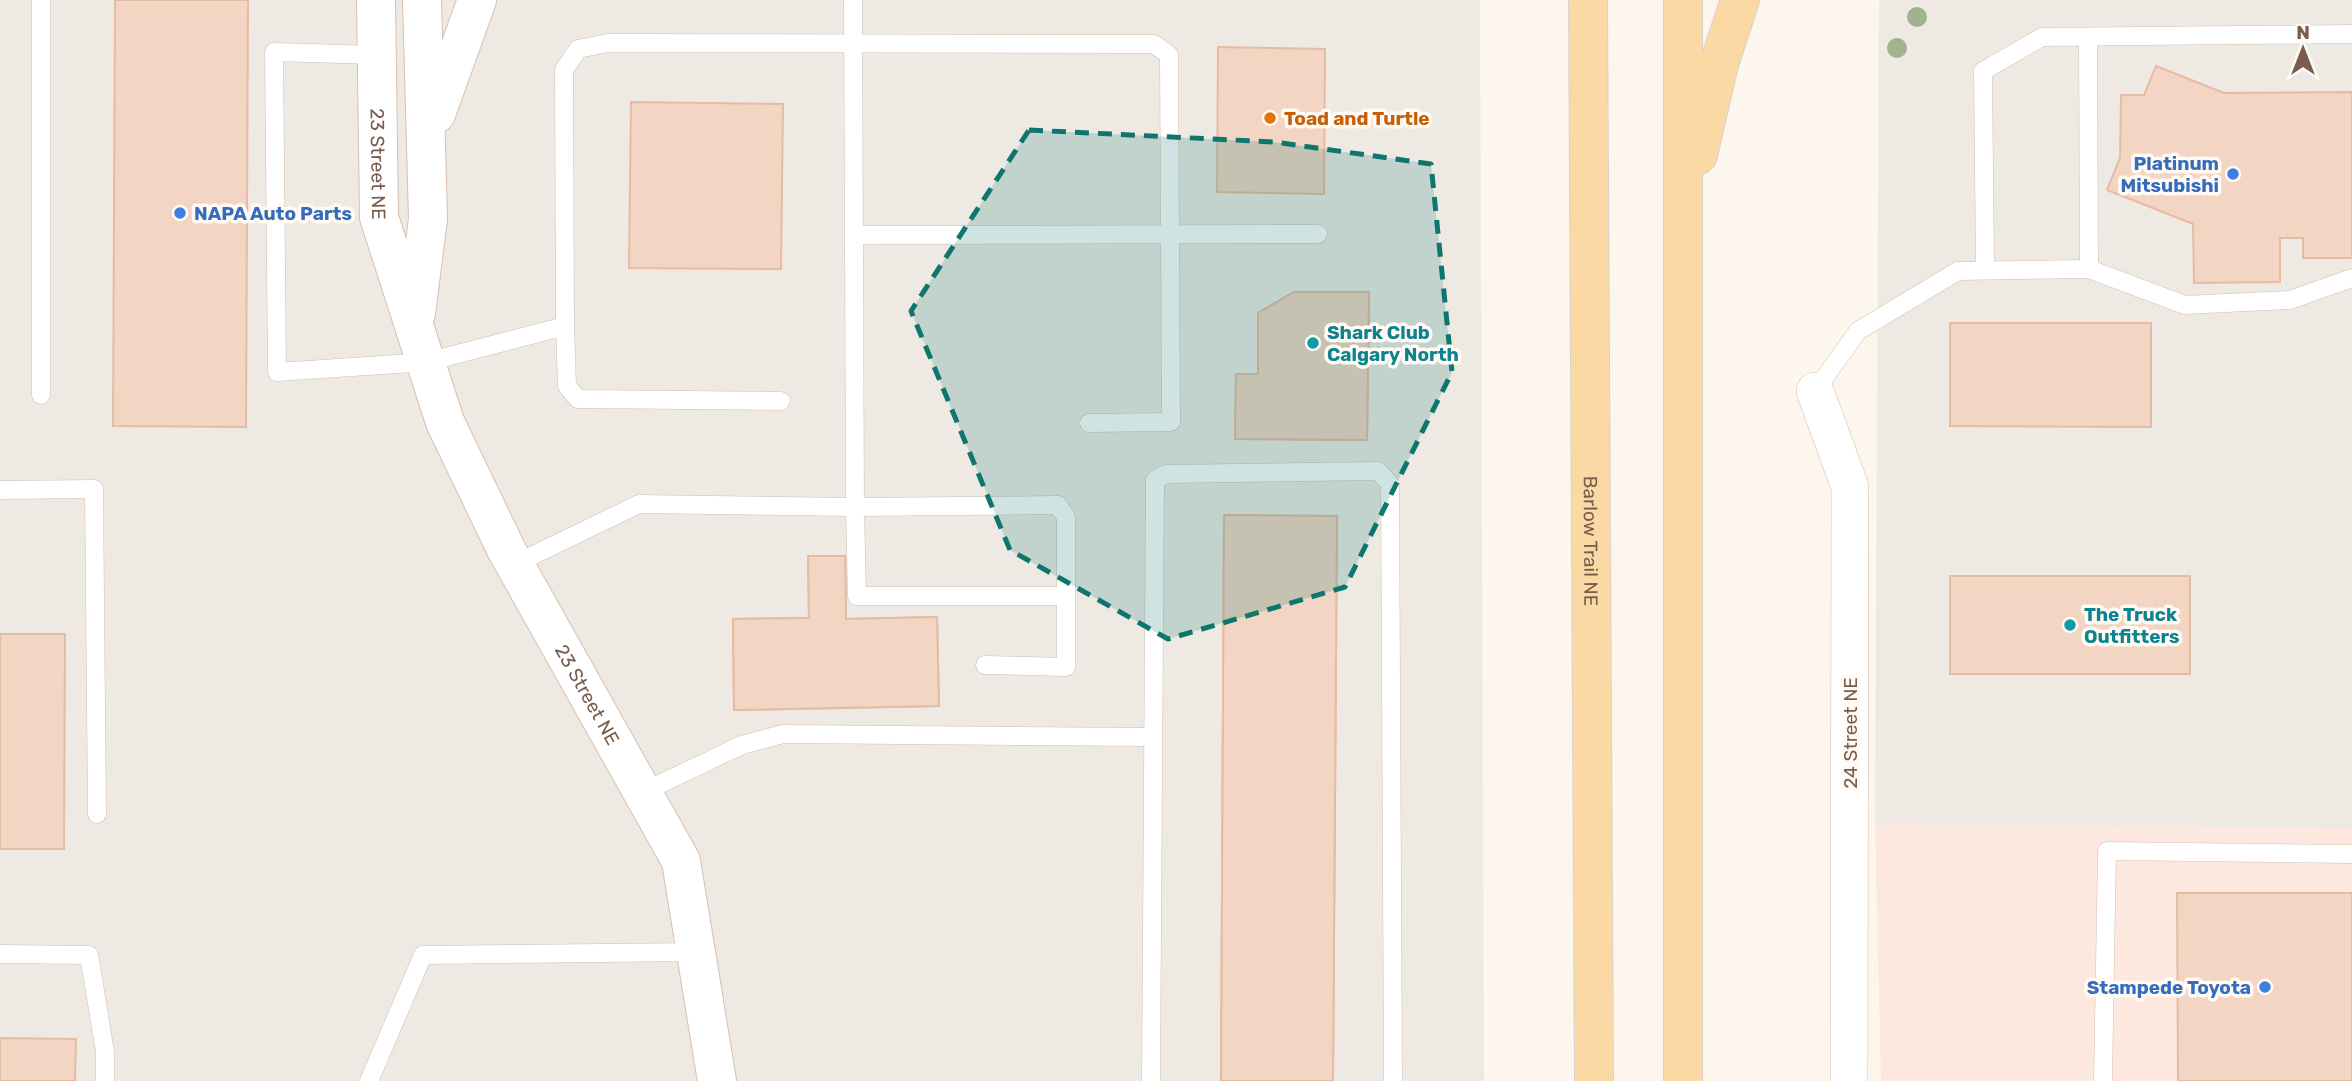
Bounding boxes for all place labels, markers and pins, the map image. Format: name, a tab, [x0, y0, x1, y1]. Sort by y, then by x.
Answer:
place label: Toad and Turtle	[1284, 107, 1430, 130]
marker: Toad and Turtle	[1262, 110, 1278, 126]
place label: Platinum Mitsubishi	[2121, 152, 2219, 197]
marker: Platinum Mitsubishi	[2225, 166, 2241, 182]
place label: NAPA Auto Parts	[194, 202, 352, 225]
marker: NAPA Auto Parts	[172, 205, 188, 221]
place label: Shark Club Calgary North	[1327, 321, 1459, 366]
marker: Shark Club Calgary North	[1305, 335, 1321, 351]
place label: The Truck Outfitters	[2084, 603, 2180, 648]
marker: The Truck Outfitters	[2062, 617, 2078, 633]
place label: Stampede Toyota	[2087, 976, 2251, 999]
marker: Stampede Toyota	[2257, 979, 2273, 995]

